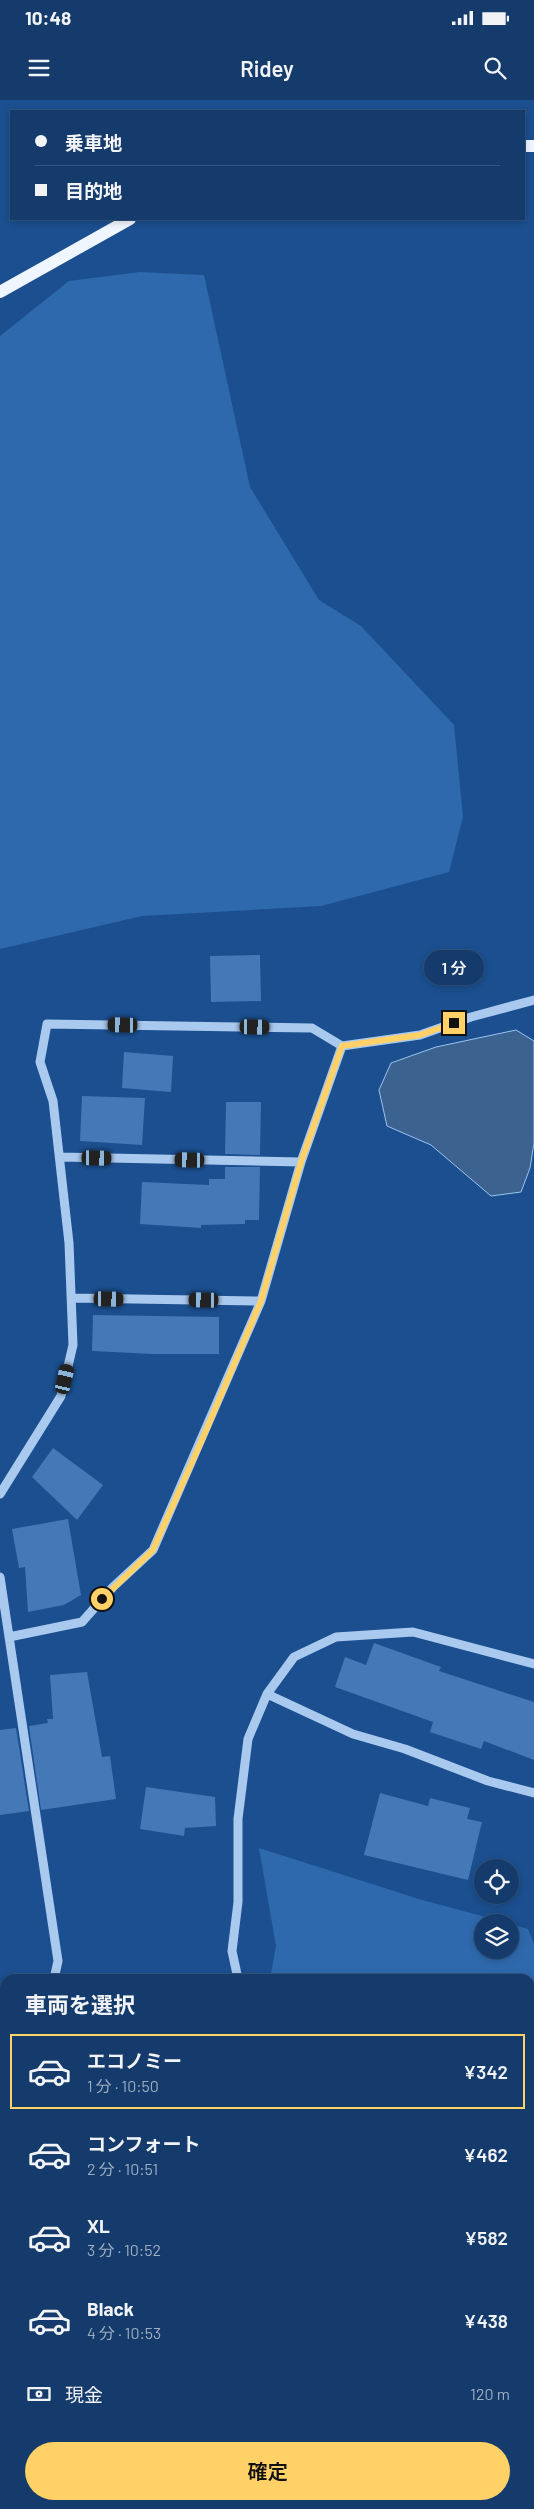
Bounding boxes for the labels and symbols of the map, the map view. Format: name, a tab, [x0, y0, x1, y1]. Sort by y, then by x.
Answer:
callout: 1 分	[424, 950, 484, 986]
route end	[443, 1012, 465, 1034]
car	[107, 1017, 138, 1033]
car	[239, 1019, 270, 1035]
car	[81, 1150, 112, 1166]
car	[174, 1152, 205, 1168]
car	[93, 1291, 124, 1307]
car	[188, 1292, 219, 1308]
car	[54, 1363, 75, 1395]
route start	[91, 1588, 113, 1610]

